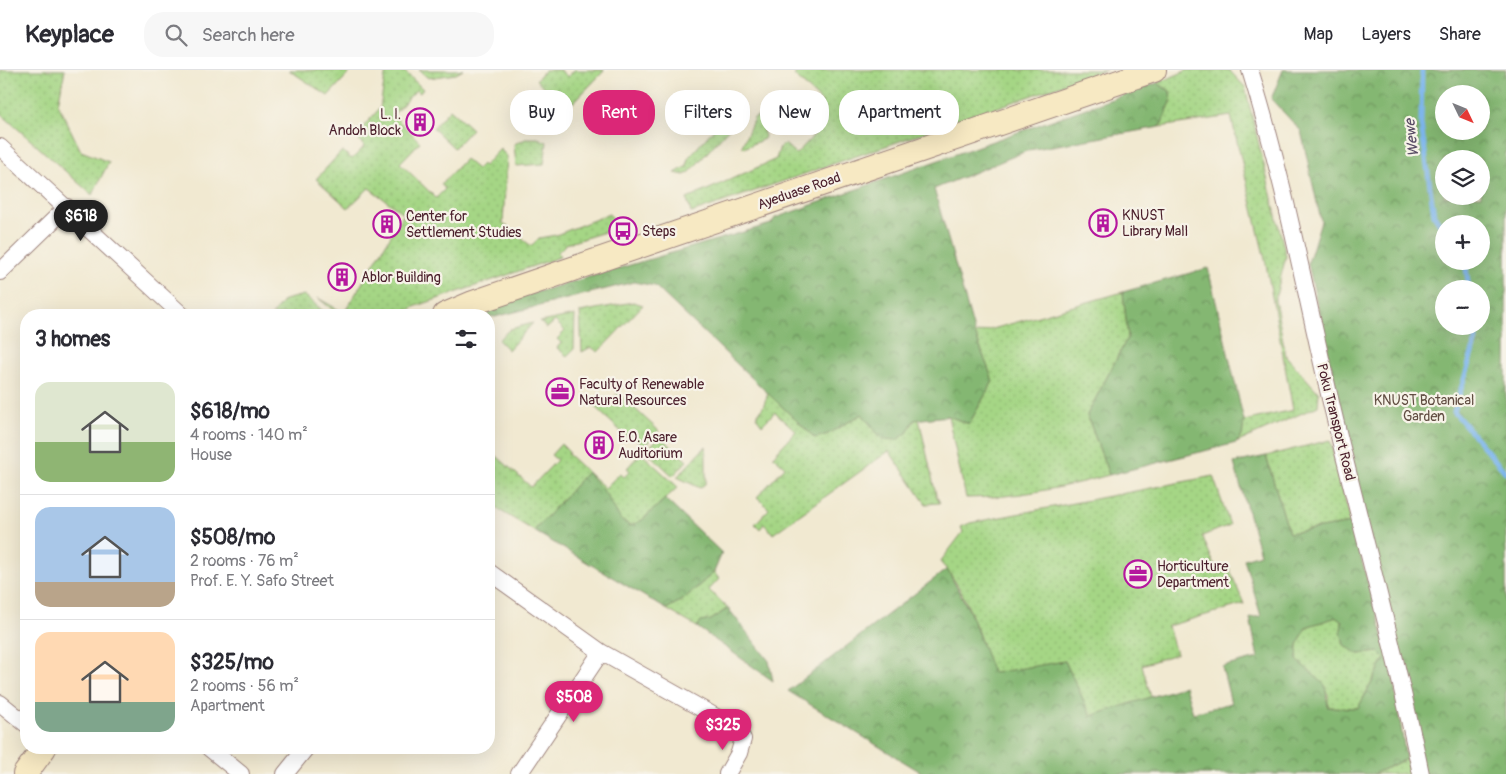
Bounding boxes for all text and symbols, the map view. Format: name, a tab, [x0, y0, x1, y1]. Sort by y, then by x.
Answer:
search box	[144, 12, 494, 57]
text: Keyplace	[25, 20, 114, 49]
icon: search	[162, 21, 190, 49]
text: Search here	[202, 23, 295, 47]
text: Map	[1304, 23, 1333, 46]
text: Layers	[1361, 23, 1411, 46]
text: Share	[1439, 23, 1481, 46]
north arrow	[1435, 85, 1490, 140]
map controls	[1435, 85, 1490, 335]
chip: Buy	[510, 90, 573, 135]
chip: Rent	[583, 90, 655, 135]
chip: Filters	[665, 90, 750, 135]
chip: New	[760, 90, 829, 135]
chip: Apartment	[839, 90, 959, 135]
place label: L. I. Andoh Block	[329, 106, 401, 139]
building icon: L. I. Andoh Block	[405, 107, 435, 137]
water label: Wewe	[1400, 117, 1423, 158]
button: layers	[1435, 150, 1490, 205]
street label: Ayeduase Road	[755, 169, 843, 213]
pin: $618	[51, 200, 111, 242]
text: $618	[65, 206, 97, 226]
place label: KNUST Library Mall	[1122, 207, 1188, 240]
place label: Center for Settlement Studies	[406, 208, 522, 241]
building icon: KNUST Library Mall	[1088, 208, 1118, 238]
building icon: Center for Settlement Studies	[372, 209, 402, 239]
button: +	[1435, 215, 1490, 270]
bus stop icon: Steps	[608, 216, 638, 246]
place label: Steps	[642, 223, 676, 240]
building icon: Ablor Building	[327, 262, 357, 292]
place label: Ablor Building	[361, 269, 441, 286]
button: −	[1435, 280, 1490, 335]
icon: filters	[452, 325, 480, 353]
text: 3 homes	[35, 326, 110, 353]
street label: Poku Transport Road	[1313, 362, 1359, 483]
place label: Faculty of Renewable Natural Resources	[579, 376, 704, 409]
office icon: Faculty of Renewable Natural Resources	[545, 377, 575, 407]
park label: KNUST Botanical Garden	[1374, 392, 1474, 425]
text: $618/mo	[190, 398, 270, 425]
icon: home	[75, 402, 135, 462]
text: 4 rooms · 140 m²	[190, 425, 308, 445]
place label: E.O. Asare Auditorium	[618, 429, 683, 462]
building icon: E.O. Asare Auditorium	[584, 430, 614, 460]
text: House	[190, 445, 232, 465]
text: $508/mo	[190, 524, 275, 551]
icon: home	[75, 527, 135, 587]
text: 2 rooms · 76 m²	[190, 551, 299, 571]
place label: Horticulture Department	[1157, 558, 1229, 591]
office icon: Horticulture Department	[1123, 559, 1153, 589]
text: Prof. E. Y. Safo Street	[190, 571, 334, 591]
text: $325/mo	[190, 649, 274, 676]
icon: home	[75, 652, 135, 712]
text: 2 rooms · 56 m²	[190, 676, 299, 696]
pin: $508	[544, 680, 604, 723]
text: $508	[556, 687, 592, 707]
text: Apartment	[190, 696, 265, 716]
pin: $325	[693, 708, 753, 751]
text: $325	[705, 715, 741, 735]

